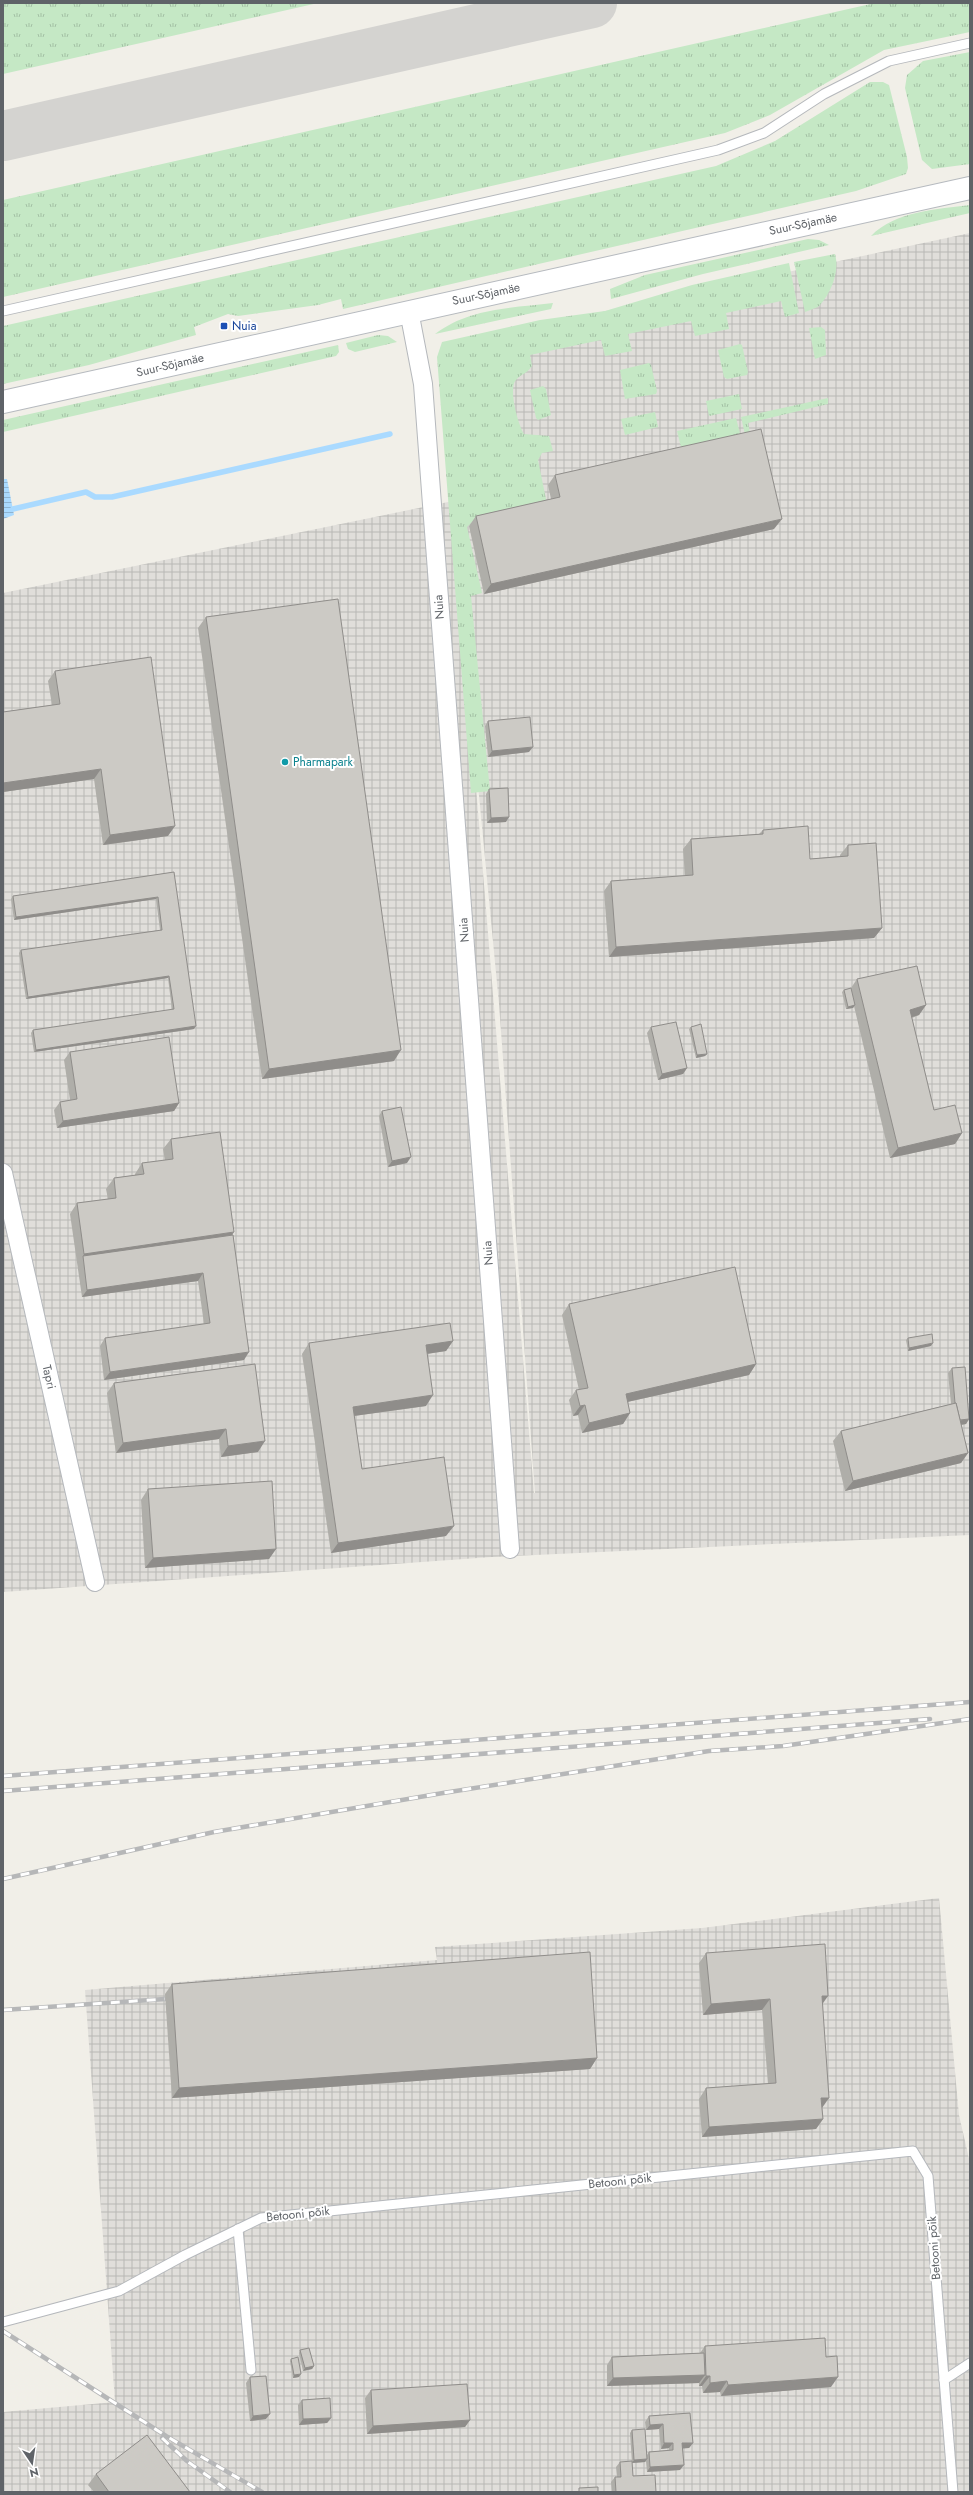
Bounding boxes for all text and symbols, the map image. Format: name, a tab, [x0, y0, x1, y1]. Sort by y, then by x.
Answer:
street label: Suur-Sõjamäe	[767, 208, 839, 240]
street label: Suur-Sõjamäe	[450, 278, 522, 310]
place label: Nuia	[232, 317, 257, 335]
marker: Nuia	[219, 321, 229, 331]
street label: Suur-Sõjamäe	[134, 348, 206, 382]
street label: Nuia	[429, 594, 449, 620]
place label: Pharmapark	[293, 753, 354, 771]
marker: Pharmapark	[280, 757, 290, 767]
street label: Nuia	[454, 917, 474, 943]
street label: Nuia	[478, 1240, 498, 1266]
street label: Tapri	[38, 1363, 60, 1391]
street label: Betooni põik	[587, 2169, 653, 2193]
street label: Betooni põik	[265, 2202, 331, 2226]
street label: Betooni põik	[923, 2215, 945, 2280]
north arrow	[12, 2443, 52, 2483]
text: N	[28, 2464, 40, 2482]

